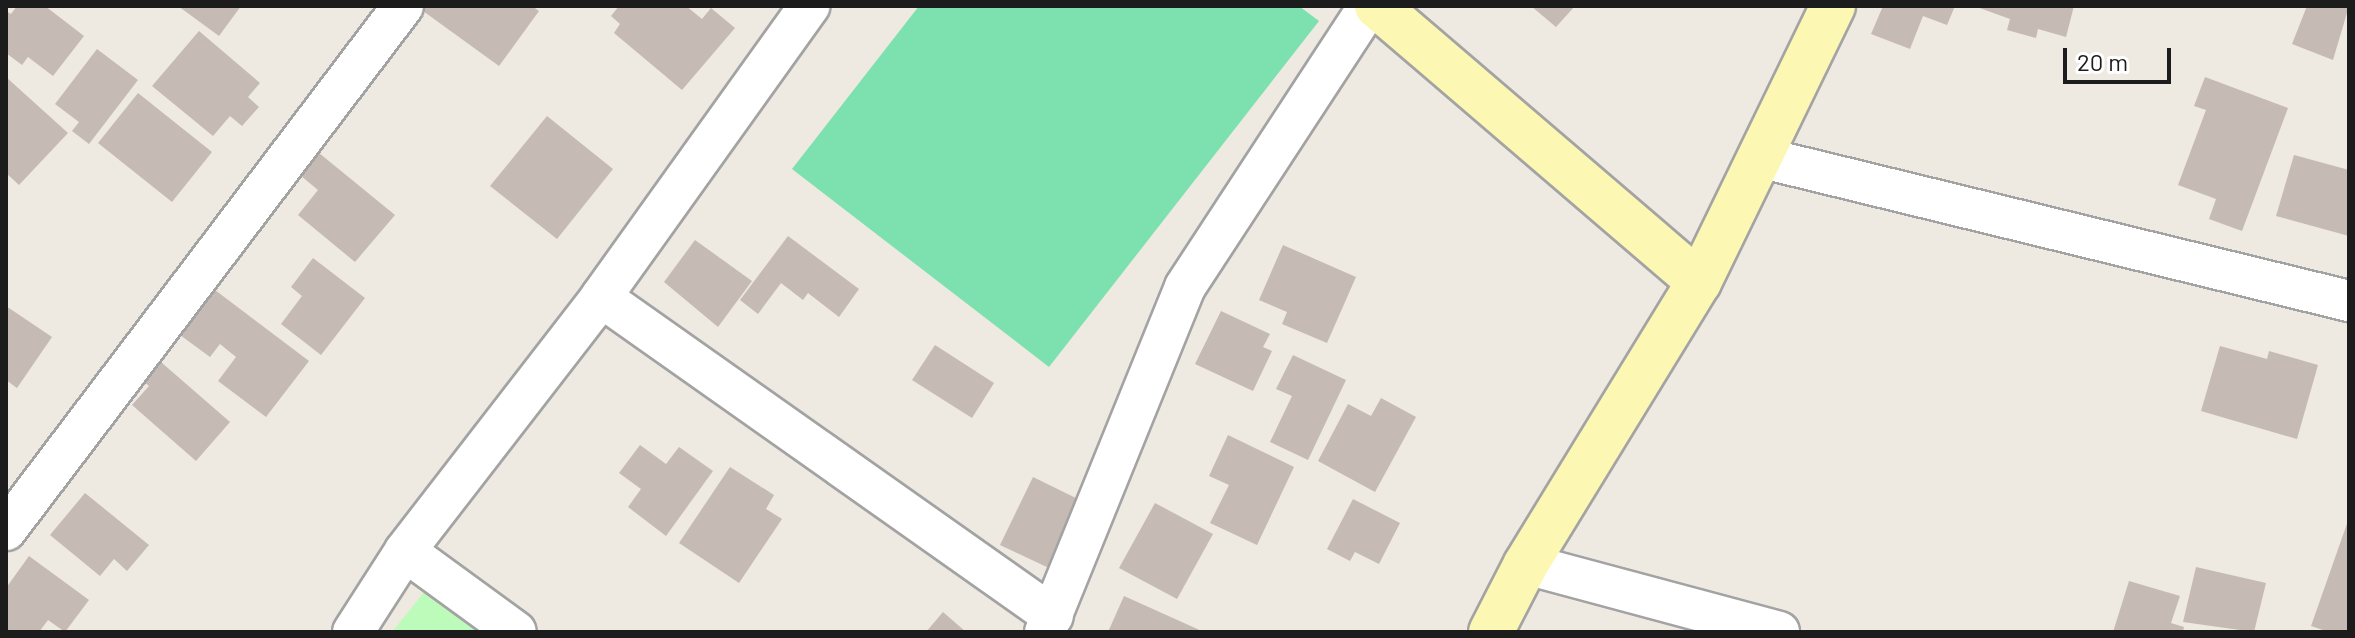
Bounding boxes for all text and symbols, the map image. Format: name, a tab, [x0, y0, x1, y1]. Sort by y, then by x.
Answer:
scale bar	[2067, 32, 2175, 82]
text: 20 m	[2077, 47, 2128, 76]

